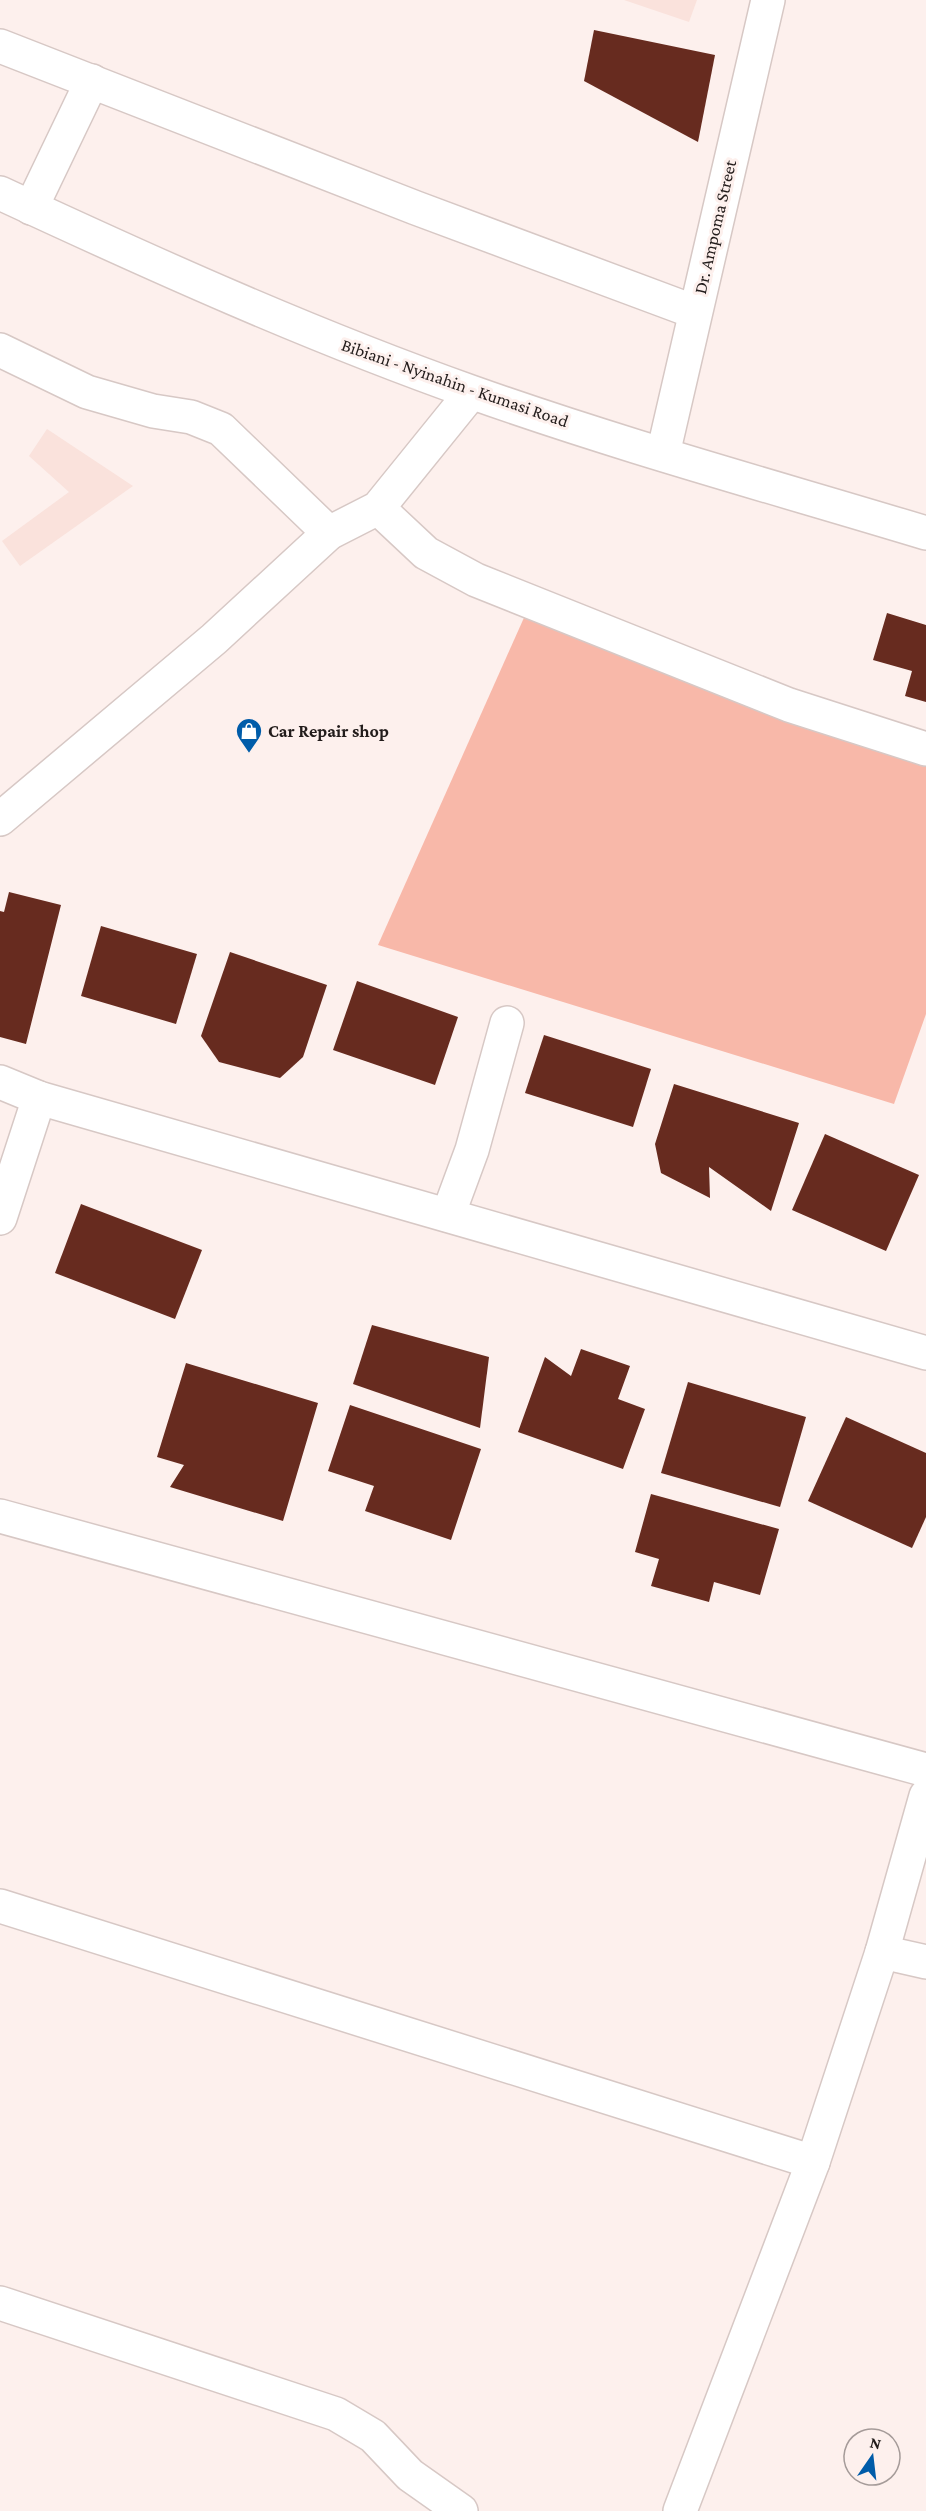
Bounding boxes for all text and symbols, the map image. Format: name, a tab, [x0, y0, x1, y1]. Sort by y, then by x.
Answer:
street label: Dr. Ampoma Street	[690, 157, 740, 296]
street label: Bibiani - Nyinahin - Kumasi Road	[339, 335, 572, 431]
shop icon: Car Repair shop	[234, 716, 264, 754]
place label: Car Repair shop	[268, 721, 389, 741]
north arrow	[842, 2427, 902, 2487]
text: N	[868, 2433, 883, 2453]

